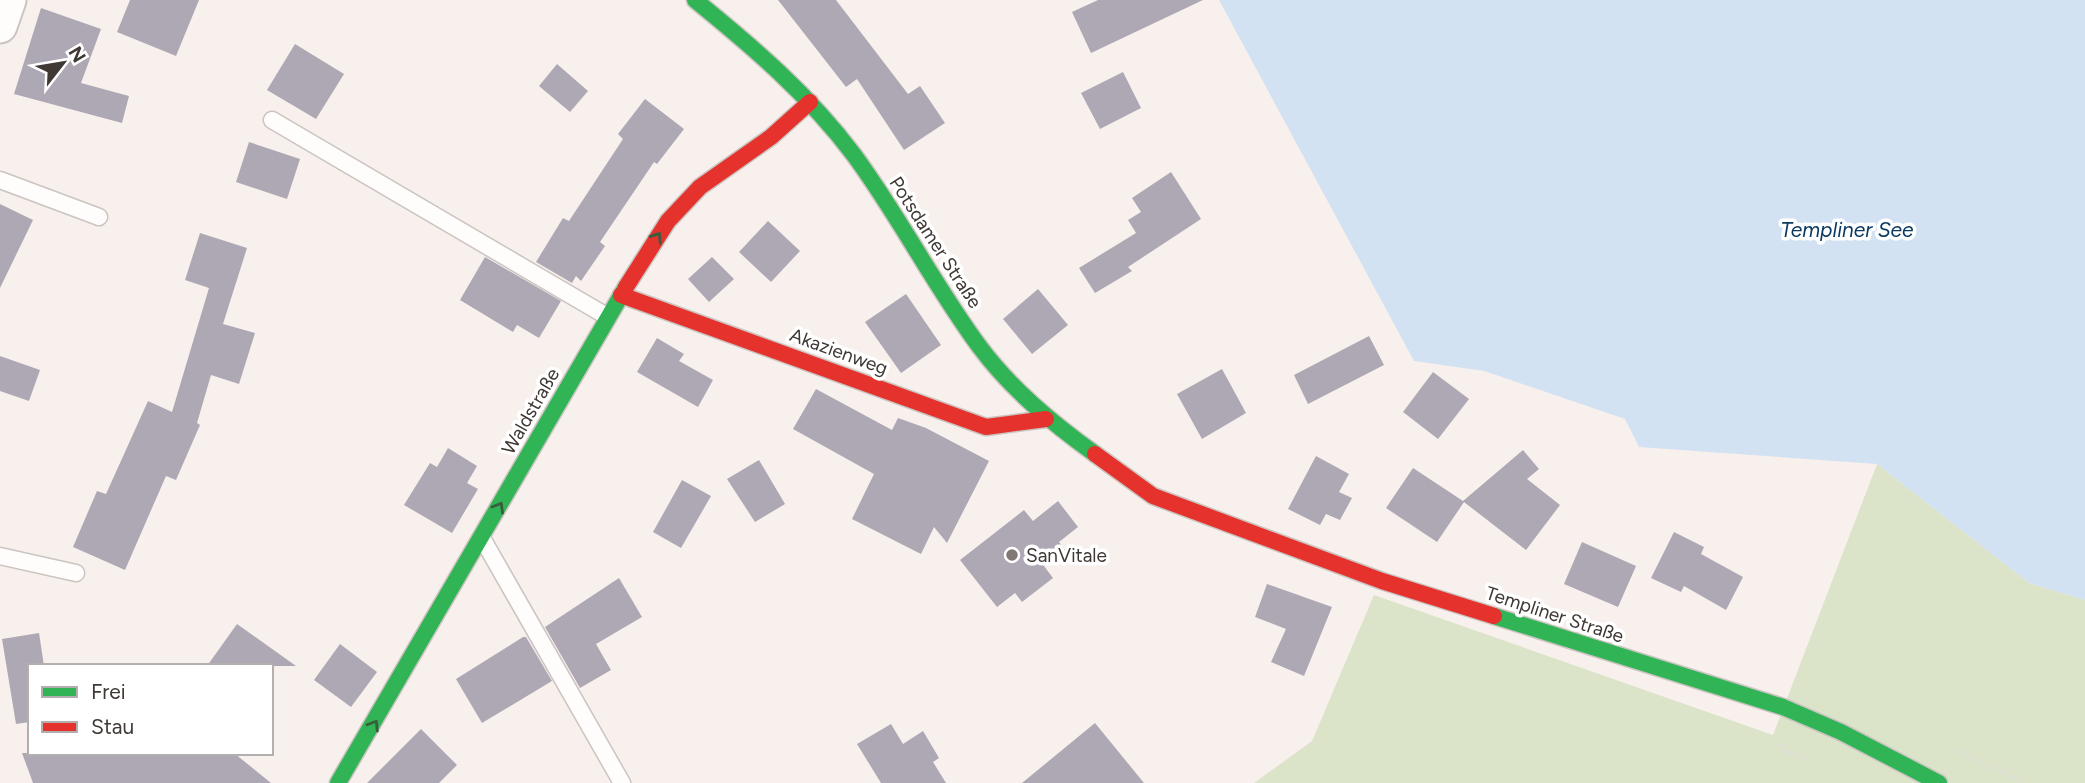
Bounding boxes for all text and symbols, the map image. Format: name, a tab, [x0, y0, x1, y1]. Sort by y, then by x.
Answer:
north arrow	[28, 28, 98, 98]
text: N	[64, 42, 91, 67]
street label: Potsdamer Straße	[884, 172, 987, 312]
water label: Templiner See	[1780, 217, 1914, 242]
one-way arrow	[649, 232, 662, 245]
street label: Akazienweg	[787, 323, 891, 380]
street label: Waldstraße	[497, 364, 564, 458]
one-way arrow	[491, 501, 504, 514]
place label: SanVitale	[1026, 544, 1107, 567]
marker: SanVitale	[1004, 547, 1020, 563]
street label: Templiner Straße	[1483, 581, 1627, 648]
legend	[28, 664, 273, 755]
text: Frei	[91, 679, 126, 704]
text: Stau	[91, 714, 134, 739]
one-way arrow	[365, 719, 378, 732]

